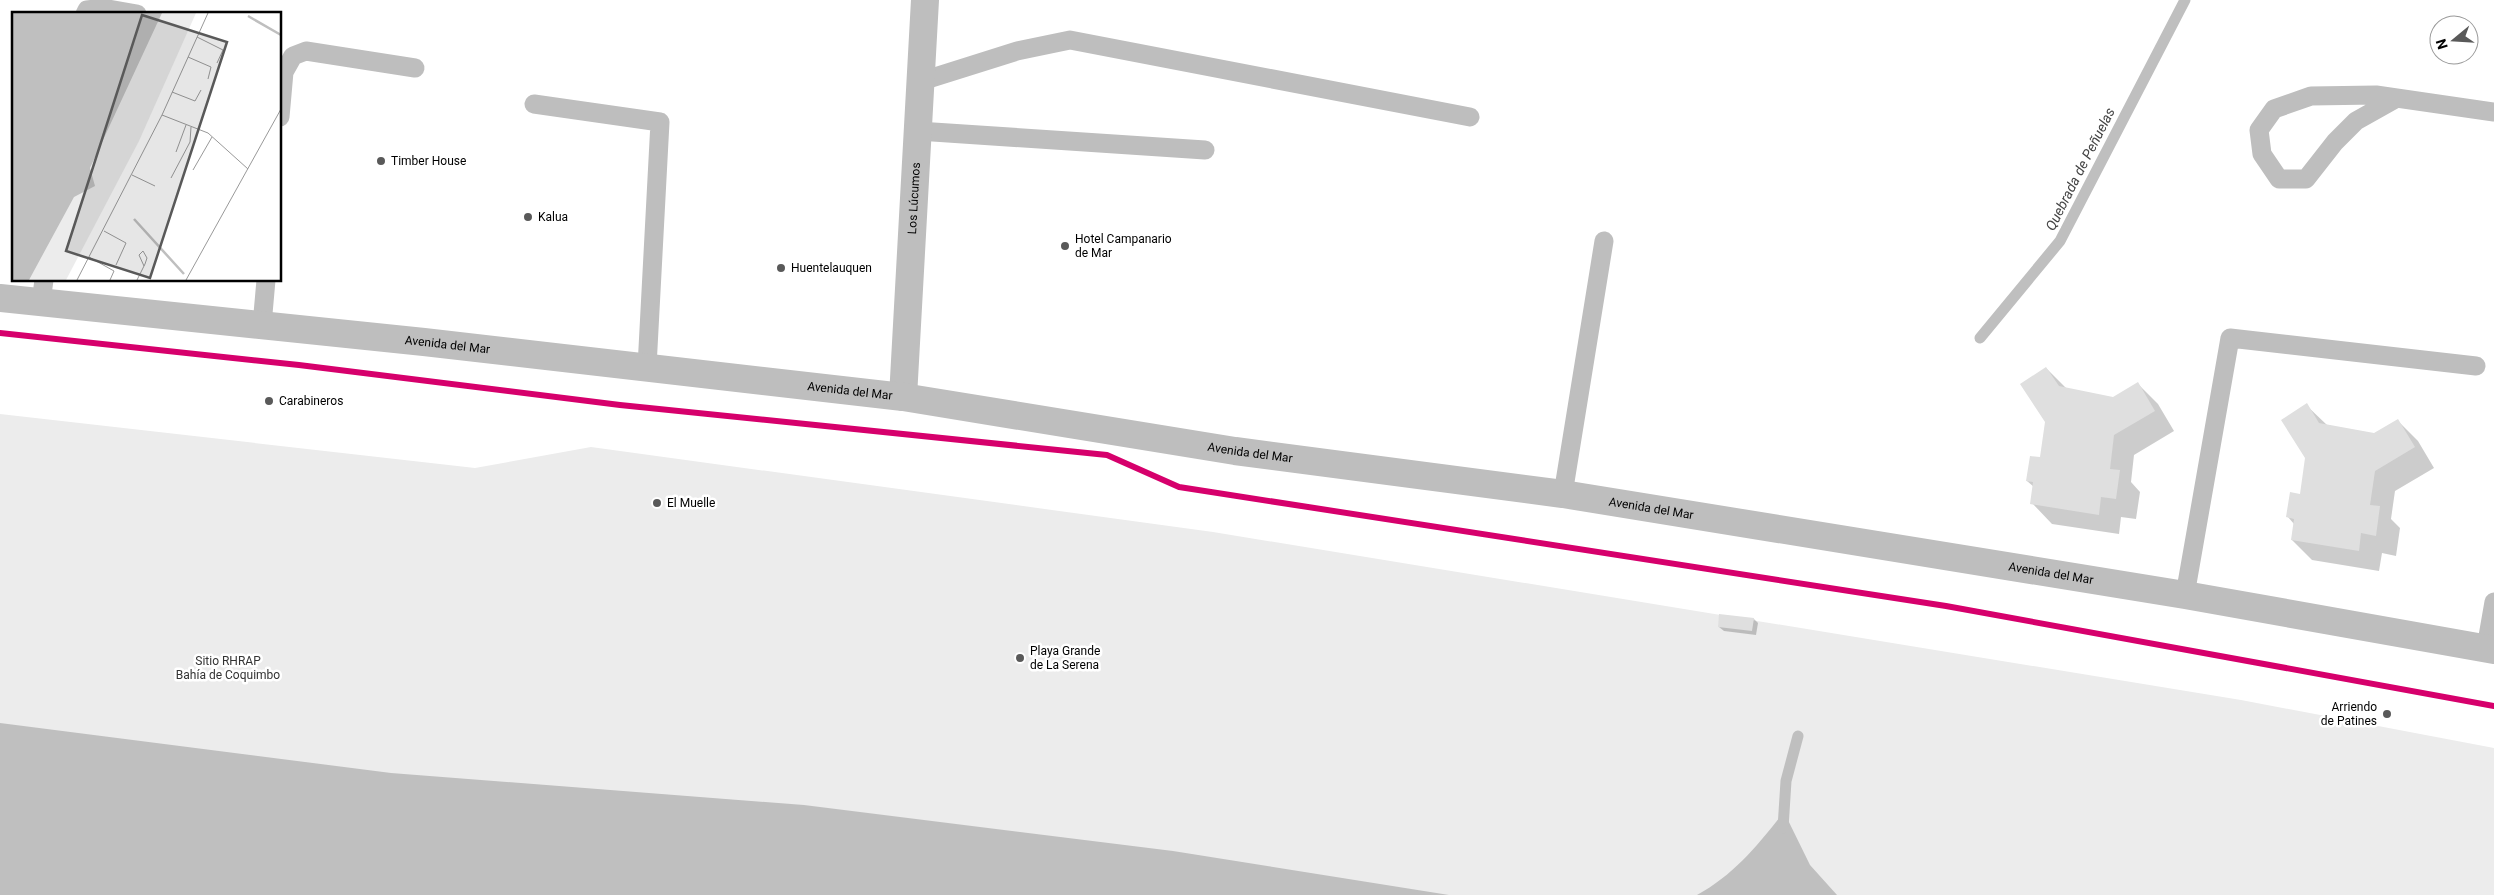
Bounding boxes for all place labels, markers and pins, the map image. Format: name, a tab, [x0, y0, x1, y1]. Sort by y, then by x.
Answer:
place label: Timber House	[391, 154, 466, 168]
marker: Timber House	[375, 155, 387, 167]
place label: Kalua	[538, 210, 568, 224]
marker: Kalua	[522, 211, 534, 223]
place label: Hotel Campanario de Mar	[1075, 232, 1172, 260]
marker: Hotel Campanario de Mar	[1059, 240, 1071, 252]
place label: Huentelauquen	[791, 261, 872, 275]
marker: Huentelauquen	[775, 262, 787, 274]
place label: Carabineros	[279, 394, 343, 408]
marker: Carabineros	[263, 395, 275, 407]
place label: El Muelle	[667, 496, 715, 510]
marker: El Muelle	[651, 497, 663, 509]
place label: Playa Grande de La Serena	[1030, 644, 1100, 672]
marker: Playa Grande de La Serena	[1014, 652, 1026, 664]
place label: Arriendo de Patines	[2321, 700, 2377, 728]
marker: Arriendo de Patines	[2381, 708, 2393, 720]

